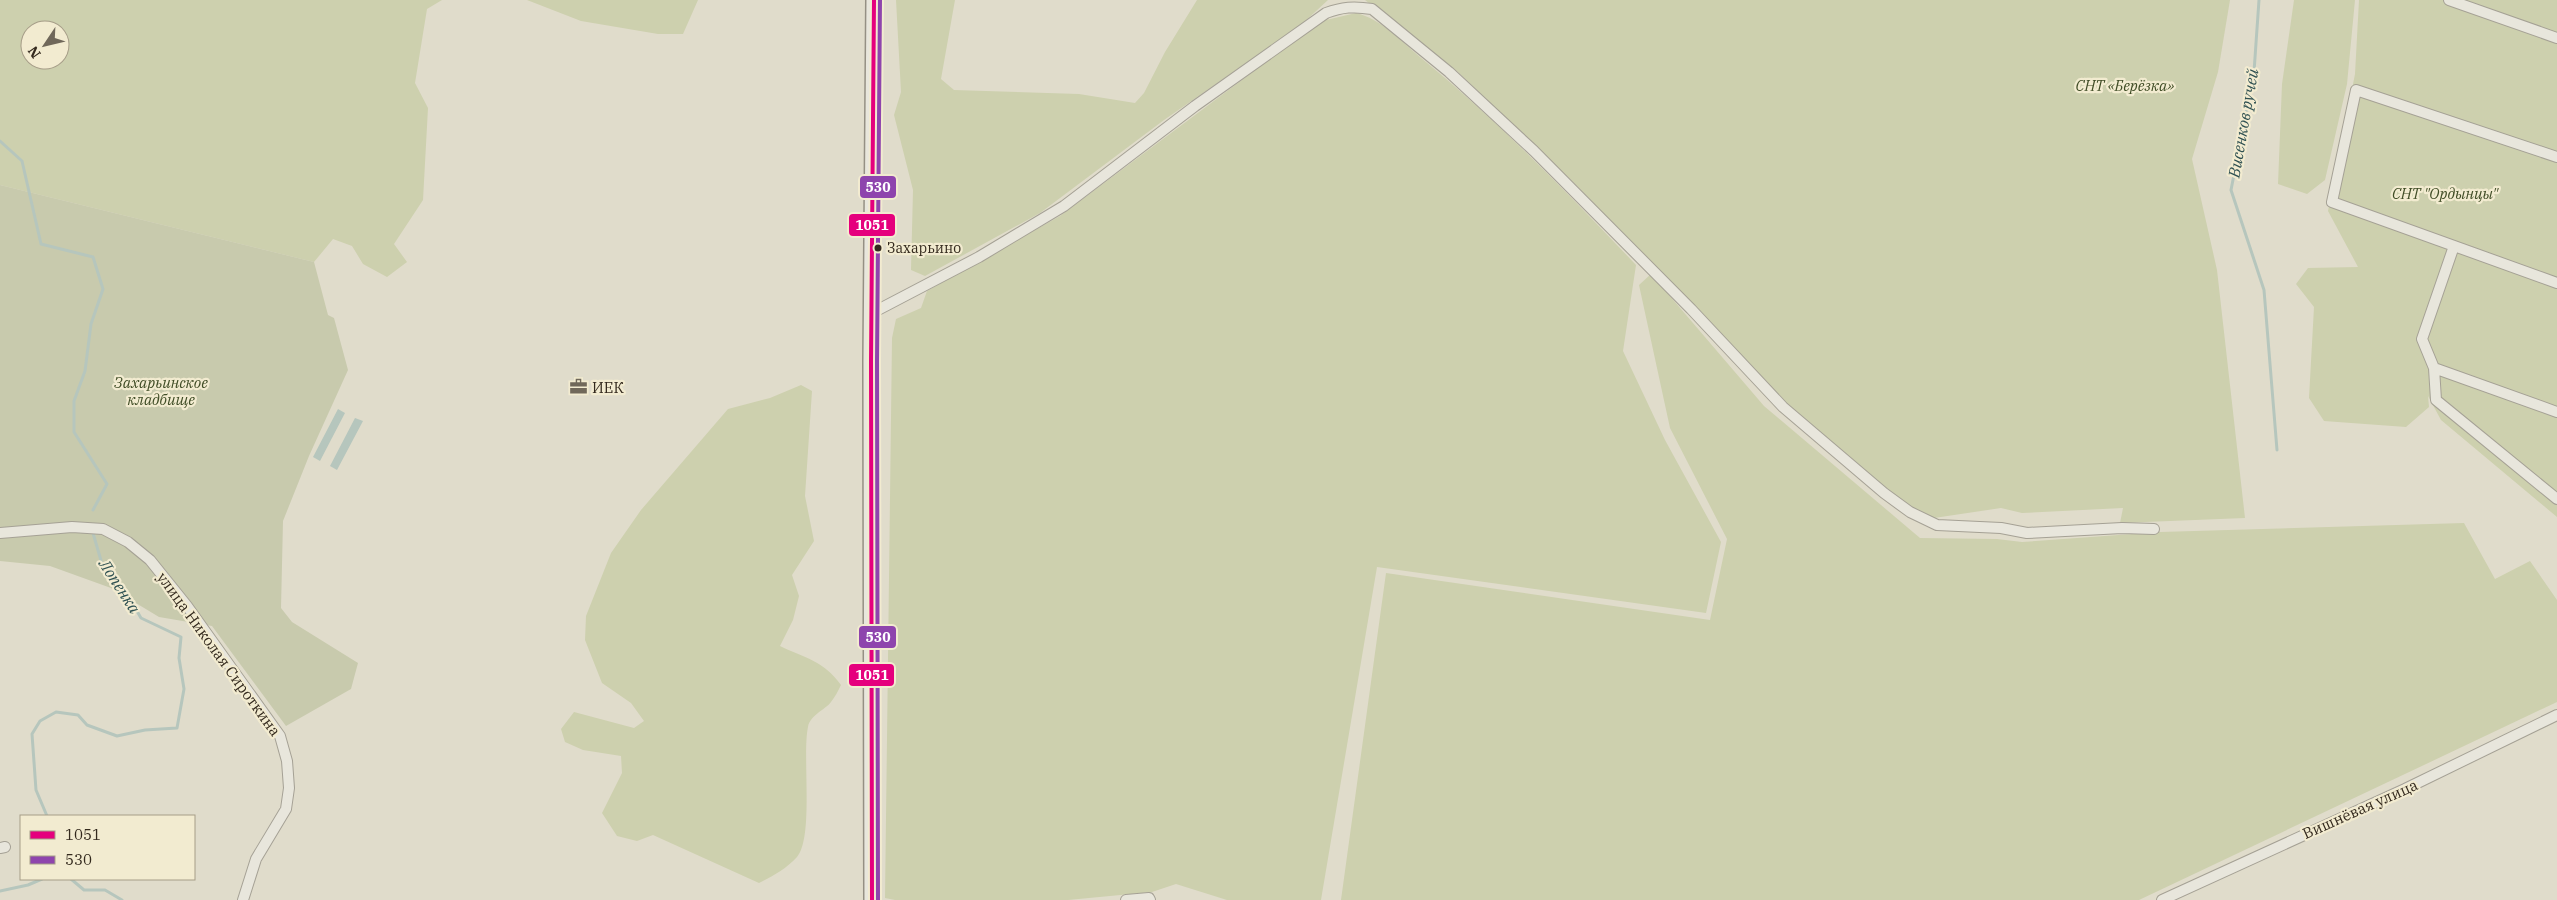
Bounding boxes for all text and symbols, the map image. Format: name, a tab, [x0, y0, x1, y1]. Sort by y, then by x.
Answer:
north arrow	[20, 20, 70, 70]
text: N	[24, 43, 45, 62]
water label: Висенков ручей	[2223, 67, 2262, 180]
park label: СНТ «Берёзка»	[2076, 76, 2174, 95]
line badge: 530	[859, 175, 897, 199]
text: 530	[865, 178, 891, 196]
park label: СНТ "Ордынцы"	[2392, 184, 2499, 203]
line badge: 1051	[848, 213, 896, 237]
text: 1051	[855, 216, 889, 234]
place label: Захарьино	[887, 239, 961, 257]
marker: Захарьино	[873, 243, 883, 253]
park label: Захарьинское кладбище	[114, 373, 208, 409]
office icon: ИЕК	[568, 377, 588, 397]
place label: ИЕК	[592, 378, 624, 397]
water label: Лопенка	[94, 554, 145, 617]
street label: улица Николая Сироткина	[153, 568, 285, 740]
line badge: 530	[858, 625, 897, 649]
text: 530	[865, 628, 891, 646]
line badge: 1051	[848, 663, 895, 687]
text: 1051	[855, 666, 889, 684]
street label: Вишнёвая улица	[2299, 775, 2421, 843]
legend	[20, 815, 195, 880]
text: 1051	[65, 825, 101, 844]
text: 530	[65, 850, 92, 869]

